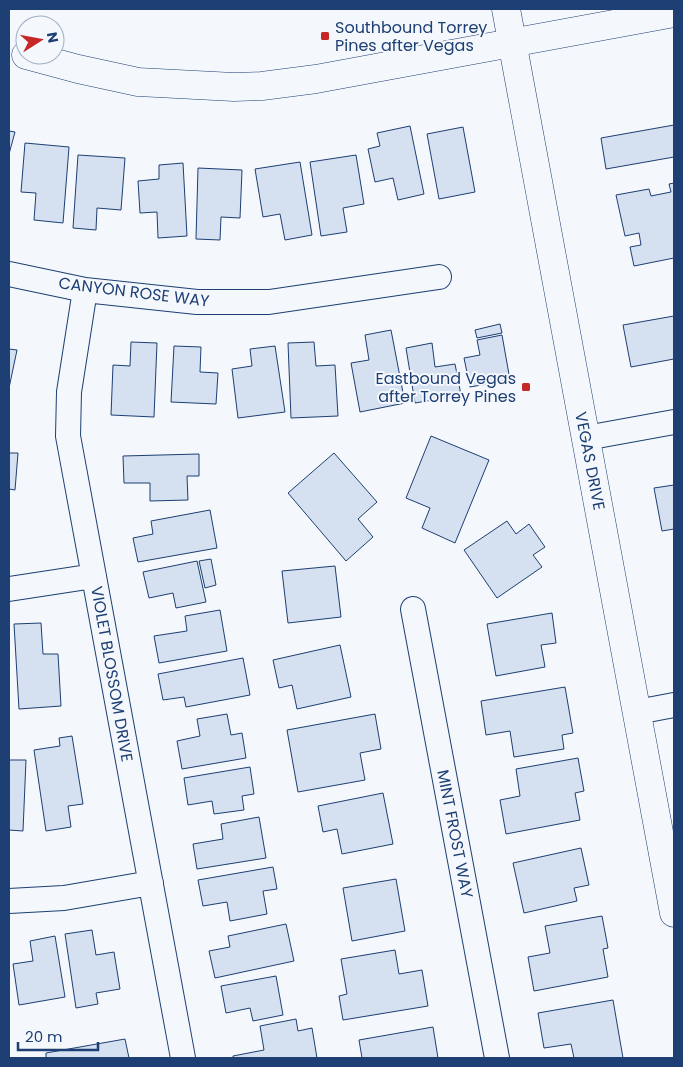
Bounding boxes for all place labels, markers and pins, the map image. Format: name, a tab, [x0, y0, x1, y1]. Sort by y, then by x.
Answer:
place label: Southbound Torrey Pines after Vegas	[335, 16, 487, 57]
marker: Southbound Torrey Pines after Vegas	[319, 30, 331, 42]
place label: Eastbound Vegas after Torrey Pines	[375, 367, 516, 408]
marker: Eastbound Vegas after Torrey Pines	[520, 381, 532, 393]

